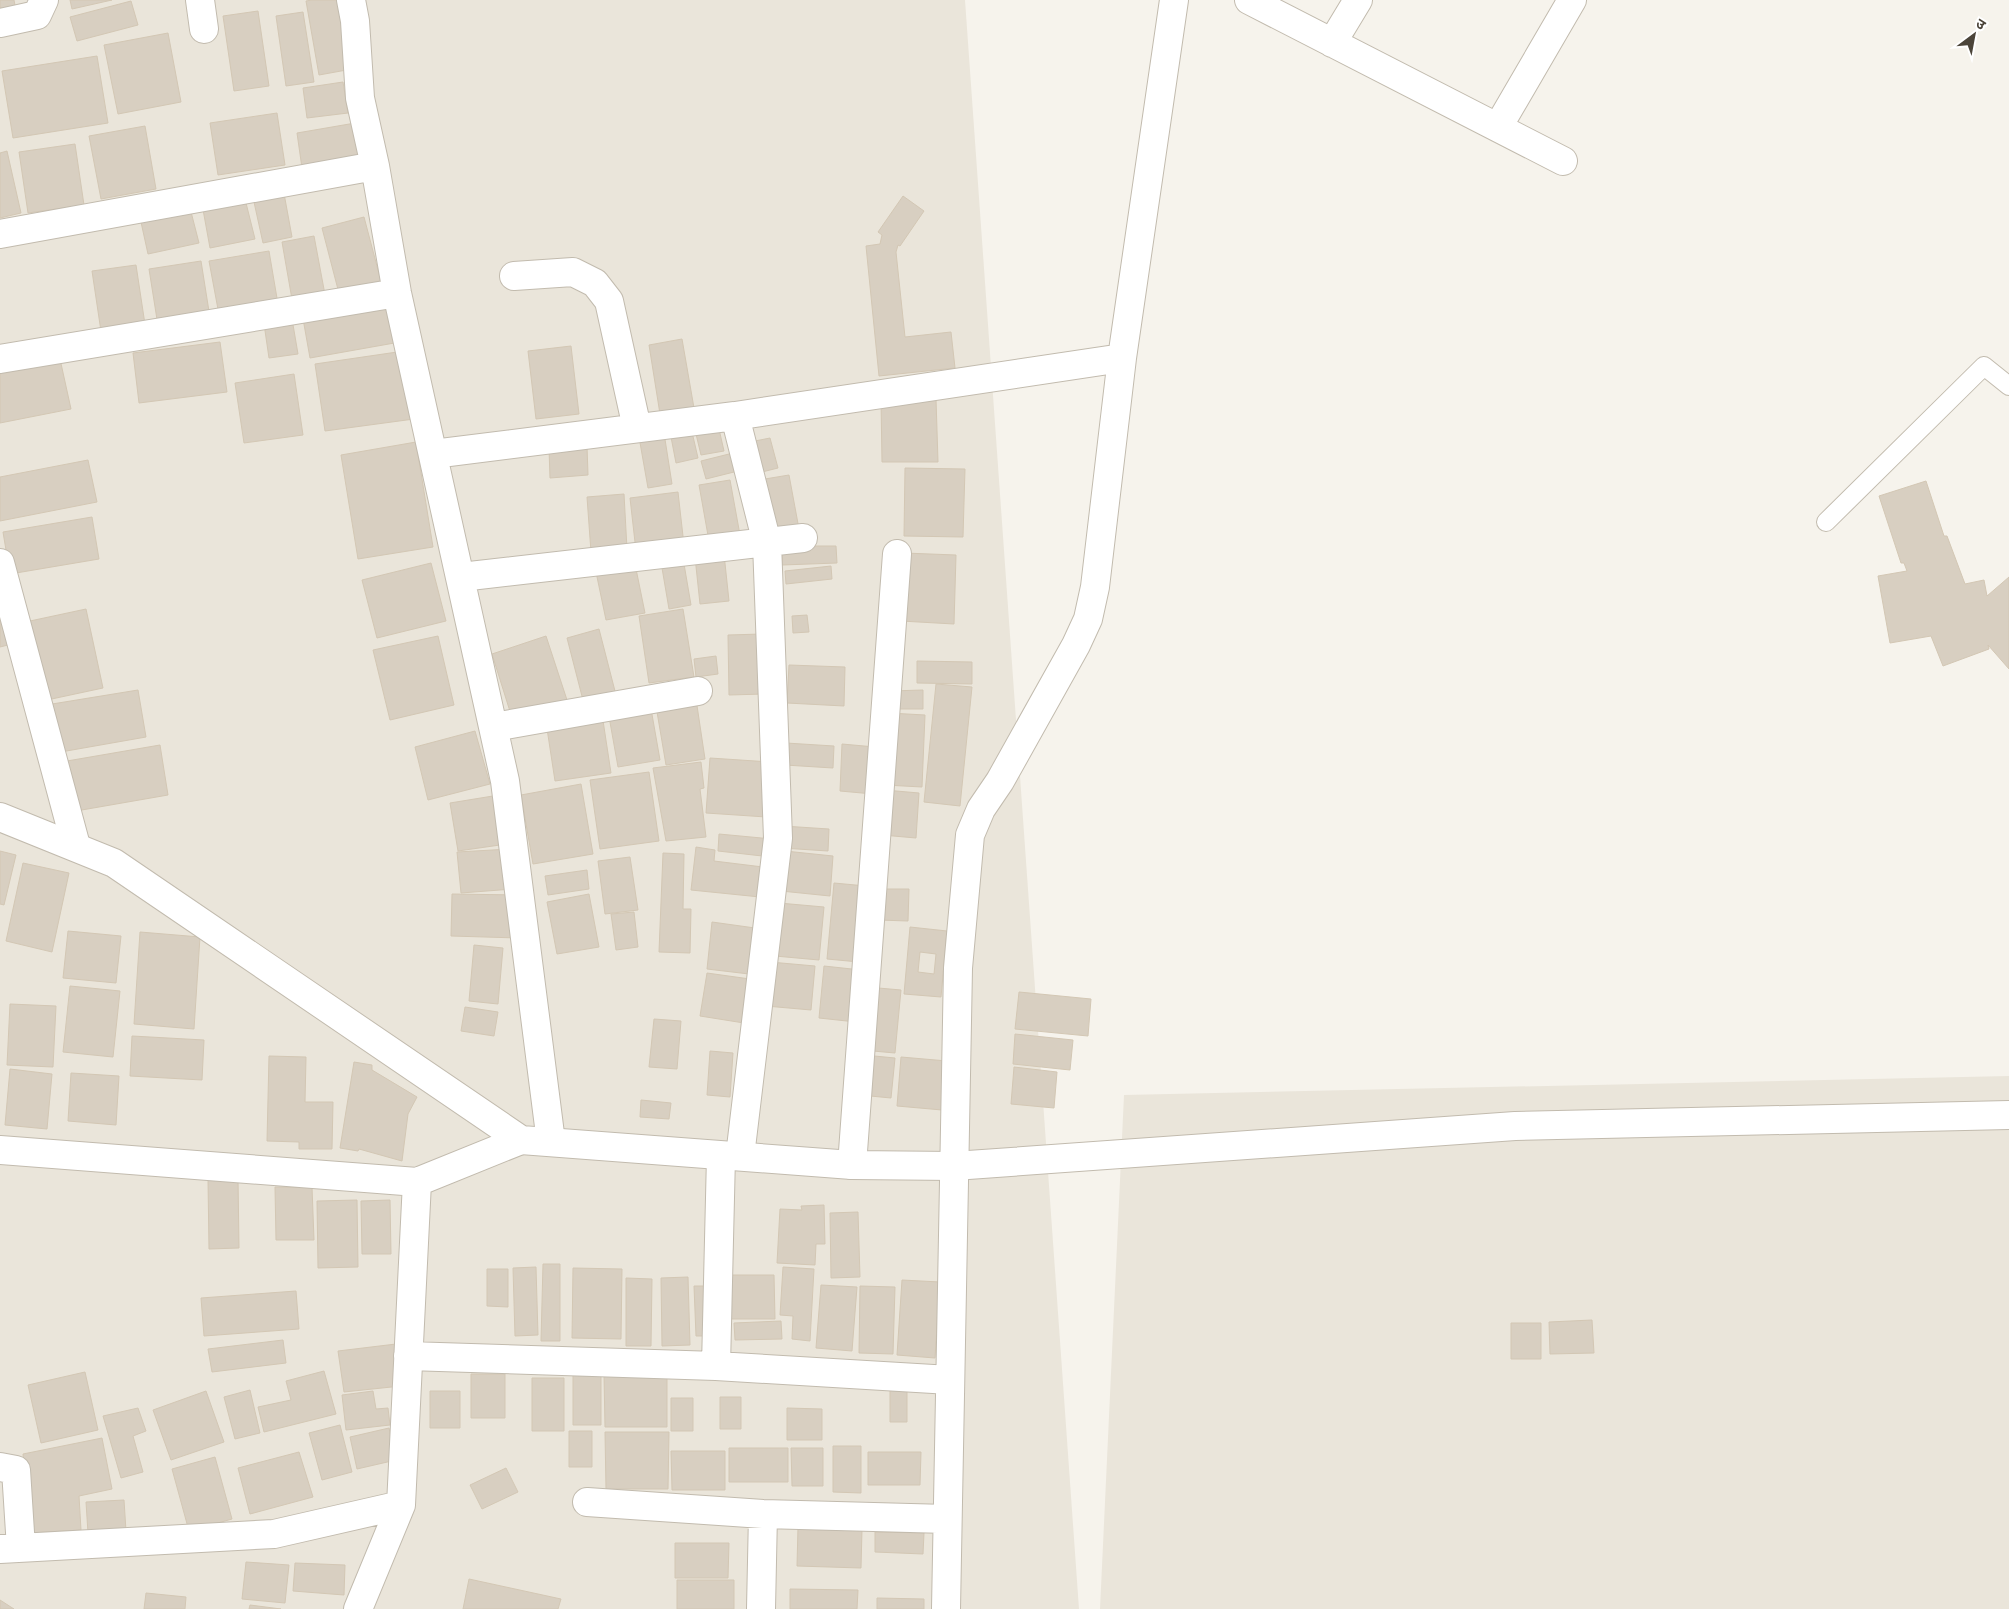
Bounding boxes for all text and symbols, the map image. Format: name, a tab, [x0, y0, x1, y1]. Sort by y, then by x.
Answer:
north arrow	[1949, 10, 1999, 60]
text: उ	[1973, 15, 1989, 33]

